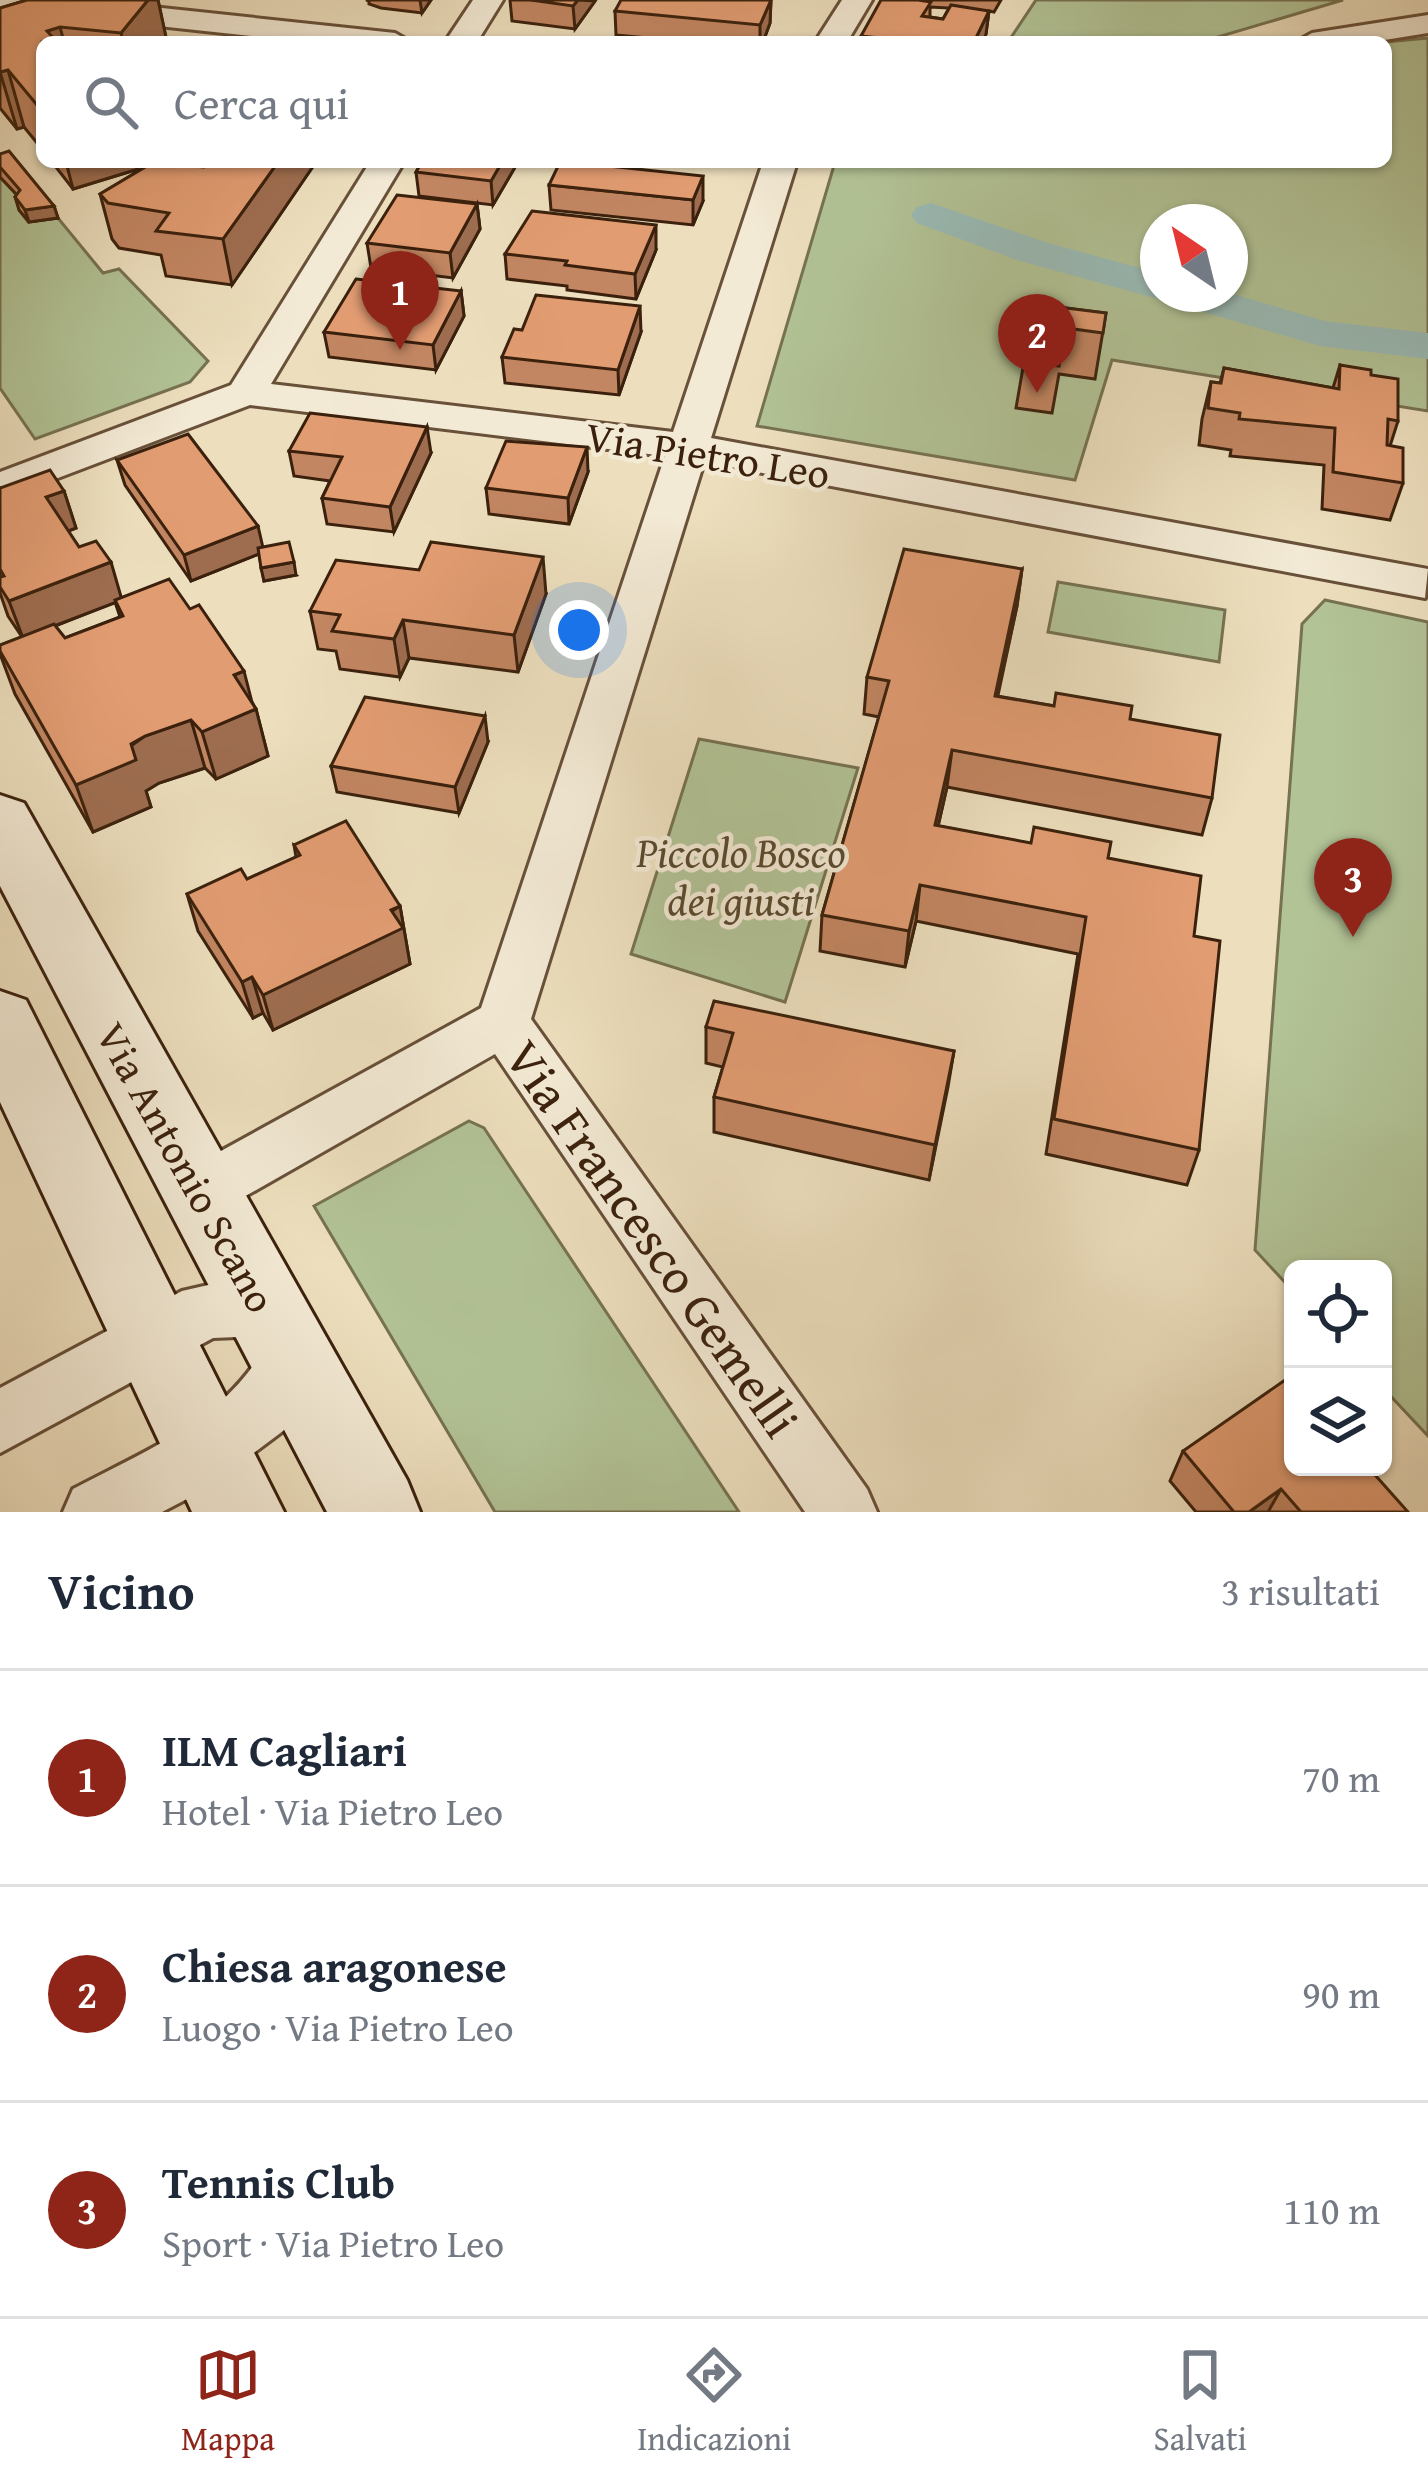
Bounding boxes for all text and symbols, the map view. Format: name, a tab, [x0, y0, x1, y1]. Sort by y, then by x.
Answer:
search box	[36, 36, 1392, 168]
icon: search	[78, 69, 144, 135]
text: Cerca qui	[174, 70, 349, 135]
north arrow	[1140, 204, 1248, 312]
pin: 1	[361, 251, 439, 350]
pin: 2	[998, 294, 1076, 393]
street label: Via Pietro Leo	[582, 405, 834, 503]
your location	[549, 600, 609, 660]
park label: Piccolo Bosco dei giusti	[636, 821, 845, 930]
pin: 3	[1314, 838, 1392, 937]
street label: Via Antonio Scano	[82, 1011, 292, 1323]
street label: Via Francesco Gemelli	[487, 1024, 819, 1452]
map controls	[1284, 1260, 1392, 1476]
button: locate	[1284, 1260, 1392, 1368]
button: layers	[1284, 1368, 1392, 1476]
text: Vicino	[48, 1553, 195, 1628]
text: 3 risultati	[1221, 1562, 1380, 1619]
text: ILM Cagliari	[162, 1717, 407, 1782]
text: 1	[77, 1749, 97, 1806]
text: 70 m	[1302, 1749, 1380, 1806]
text: Hotel · Via Pietro Leo	[162, 1782, 503, 1839]
text: Chiesa aragonese	[162, 1933, 507, 1998]
text: 2	[77, 1965, 97, 2022]
text: 90 m	[1302, 1965, 1380, 2022]
text: Luogo · Via Pietro Leo	[162, 1998, 514, 2055]
text: Tennis Club	[162, 2149, 395, 2214]
text: 3	[77, 2181, 97, 2238]
text: 110 m	[1283, 2181, 1380, 2238]
text: Sport · Via Pietro Leo	[162, 2214, 504, 2271]
tab: Mappa	[181, 2342, 275, 2462]
tab: Indicazioni	[637, 2342, 791, 2462]
tab: Salvati	[1154, 2342, 1247, 2462]

